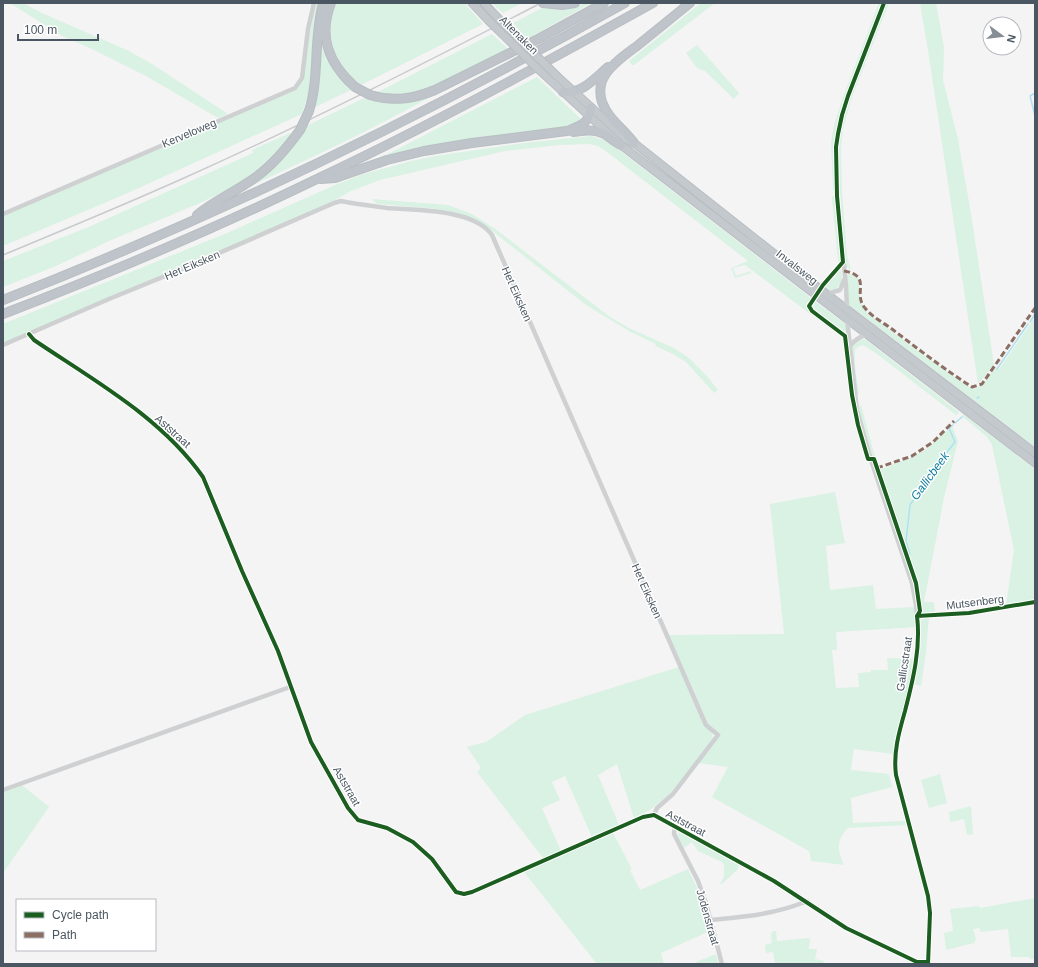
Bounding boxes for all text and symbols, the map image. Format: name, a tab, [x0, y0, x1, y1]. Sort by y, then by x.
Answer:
street label: Altenaken	[497, 13, 541, 57]
scale bar	[18, 16, 98, 42]
north arrow	[982, 16, 1022, 56]
text: 100 m	[24, 23, 57, 37]
text: N	[1005, 33, 1018, 44]
street label: Kerveloweg	[160, 116, 218, 150]
street label: Invalsweg	[774, 247, 820, 287]
street label: Het Eiksken	[163, 248, 221, 282]
street label: Het Eiksken	[500, 265, 534, 323]
street label: Aststraat	[153, 412, 193, 450]
water label: Gallicbeek	[908, 448, 953, 503]
street label: Het Eiksken	[630, 562, 664, 620]
street label: Mutsenberg	[945, 593, 1005, 611]
street label: Gallicstraat	[894, 636, 914, 692]
street label: Aststraat	[331, 764, 363, 808]
street label: Aststraat	[664, 808, 708, 838]
street label: Jodenstraat	[694, 888, 722, 946]
legend	[16, 899, 156, 951]
text: Cycle path	[52, 908, 109, 922]
text: Path	[52, 928, 77, 942]

